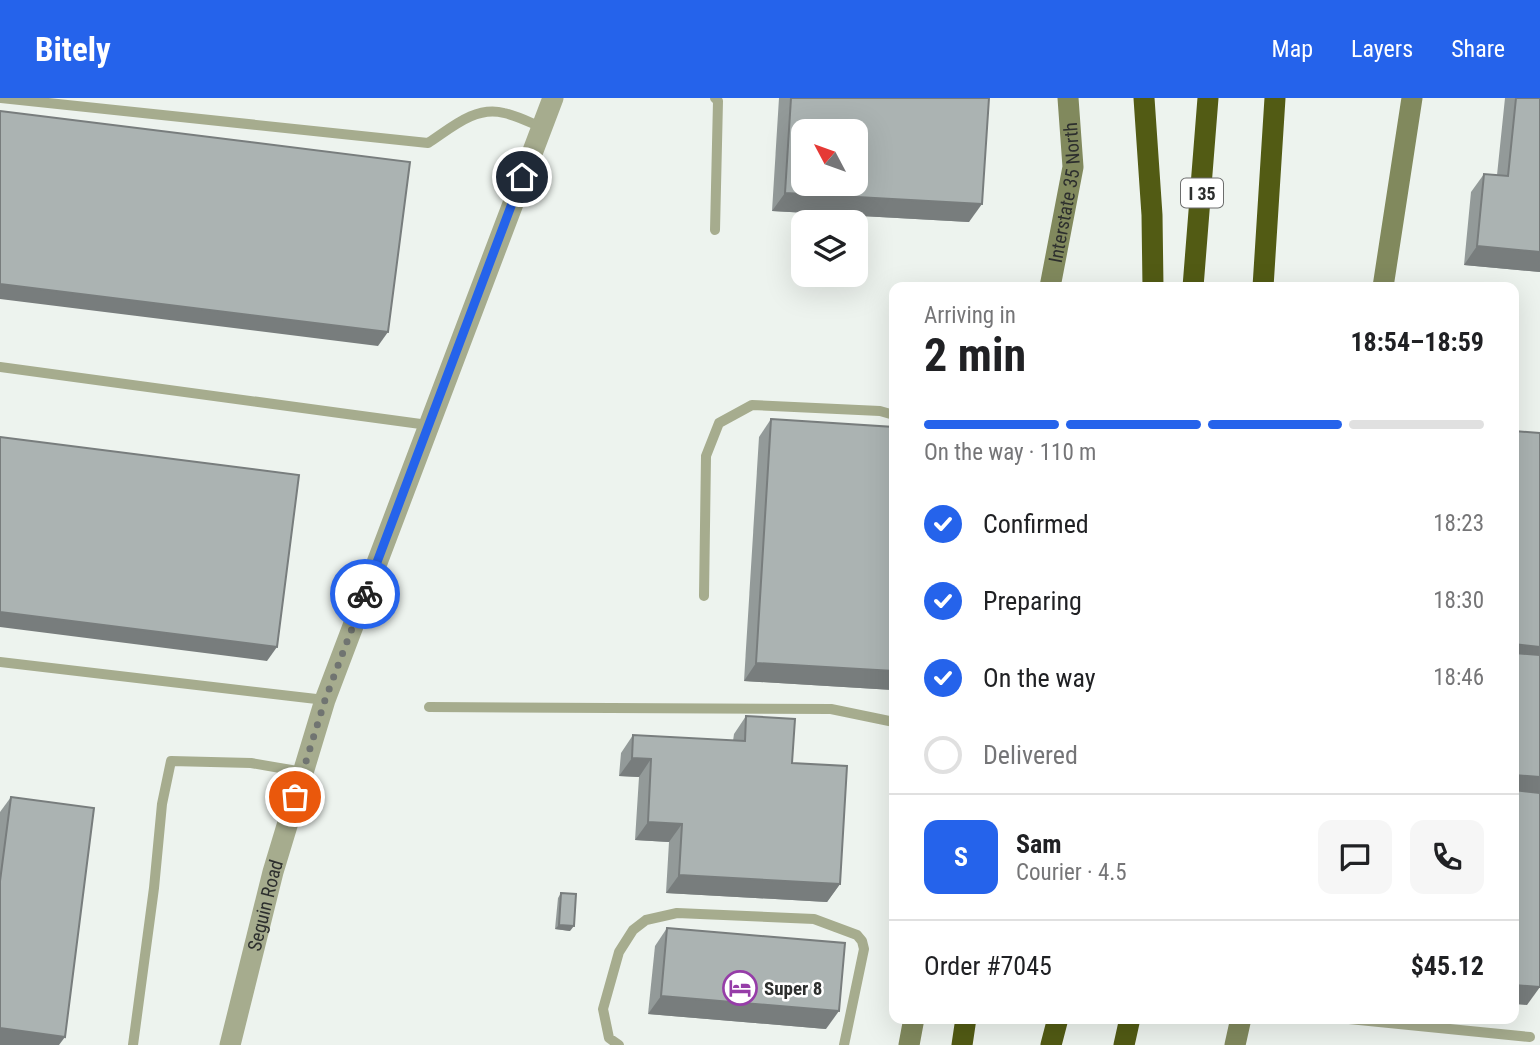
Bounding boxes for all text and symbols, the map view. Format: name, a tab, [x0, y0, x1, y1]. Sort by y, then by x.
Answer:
text: Bitely	[35, 30, 111, 69]
text: Map	[1272, 35, 1313, 63]
text: Layers	[1351, 35, 1413, 63]
text: Share	[1451, 35, 1505, 63]
north arrow	[791, 119, 868, 196]
map controls	[791, 119, 868, 287]
street label: Interstate 35 North	[1043, 121, 1085, 265]
pin	[492, 147, 552, 207]
icon: home	[503, 158, 541, 196]
road number: I 35	[1181, 178, 1223, 208]
button: layers	[791, 210, 868, 287]
text: Arriving in	[924, 302, 1016, 329]
text: 18:54–18:59	[1350, 327, 1484, 357]
text: 2 min	[924, 328, 1026, 382]
text: On the way · 110 m	[924, 439, 1096, 466]
icon: check	[924, 505, 962, 543]
text: Confirmed	[983, 509, 1089, 539]
text: 18:23	[1433, 510, 1484, 537]
courier	[330, 559, 400, 629]
icon: bike	[346, 575, 384, 613]
icon: check	[924, 582, 962, 620]
text: Preparing	[983, 586, 1082, 616]
text: 18:30	[1433, 587, 1484, 614]
icon: check	[924, 659, 962, 697]
text: On the way	[983, 663, 1096, 693]
text: 18:46	[1433, 664, 1484, 691]
text: Delivered	[983, 740, 1078, 770]
pin	[265, 767, 325, 827]
icon: bag	[276, 778, 314, 816]
button: chat	[1318, 820, 1392, 894]
button: phone	[1410, 820, 1484, 894]
text: Sam	[1016, 829, 1062, 859]
text: S	[954, 842, 968, 872]
street label: Seguin Road	[242, 857, 288, 953]
text: Courier · 4.5	[1016, 859, 1127, 886]
text: Order #7045	[924, 951, 1052, 981]
text: $45.12	[1411, 951, 1484, 981]
hotel icon: Super 8	[721, 969, 759, 1007]
place label: Super 8	[764, 977, 822, 1000]

